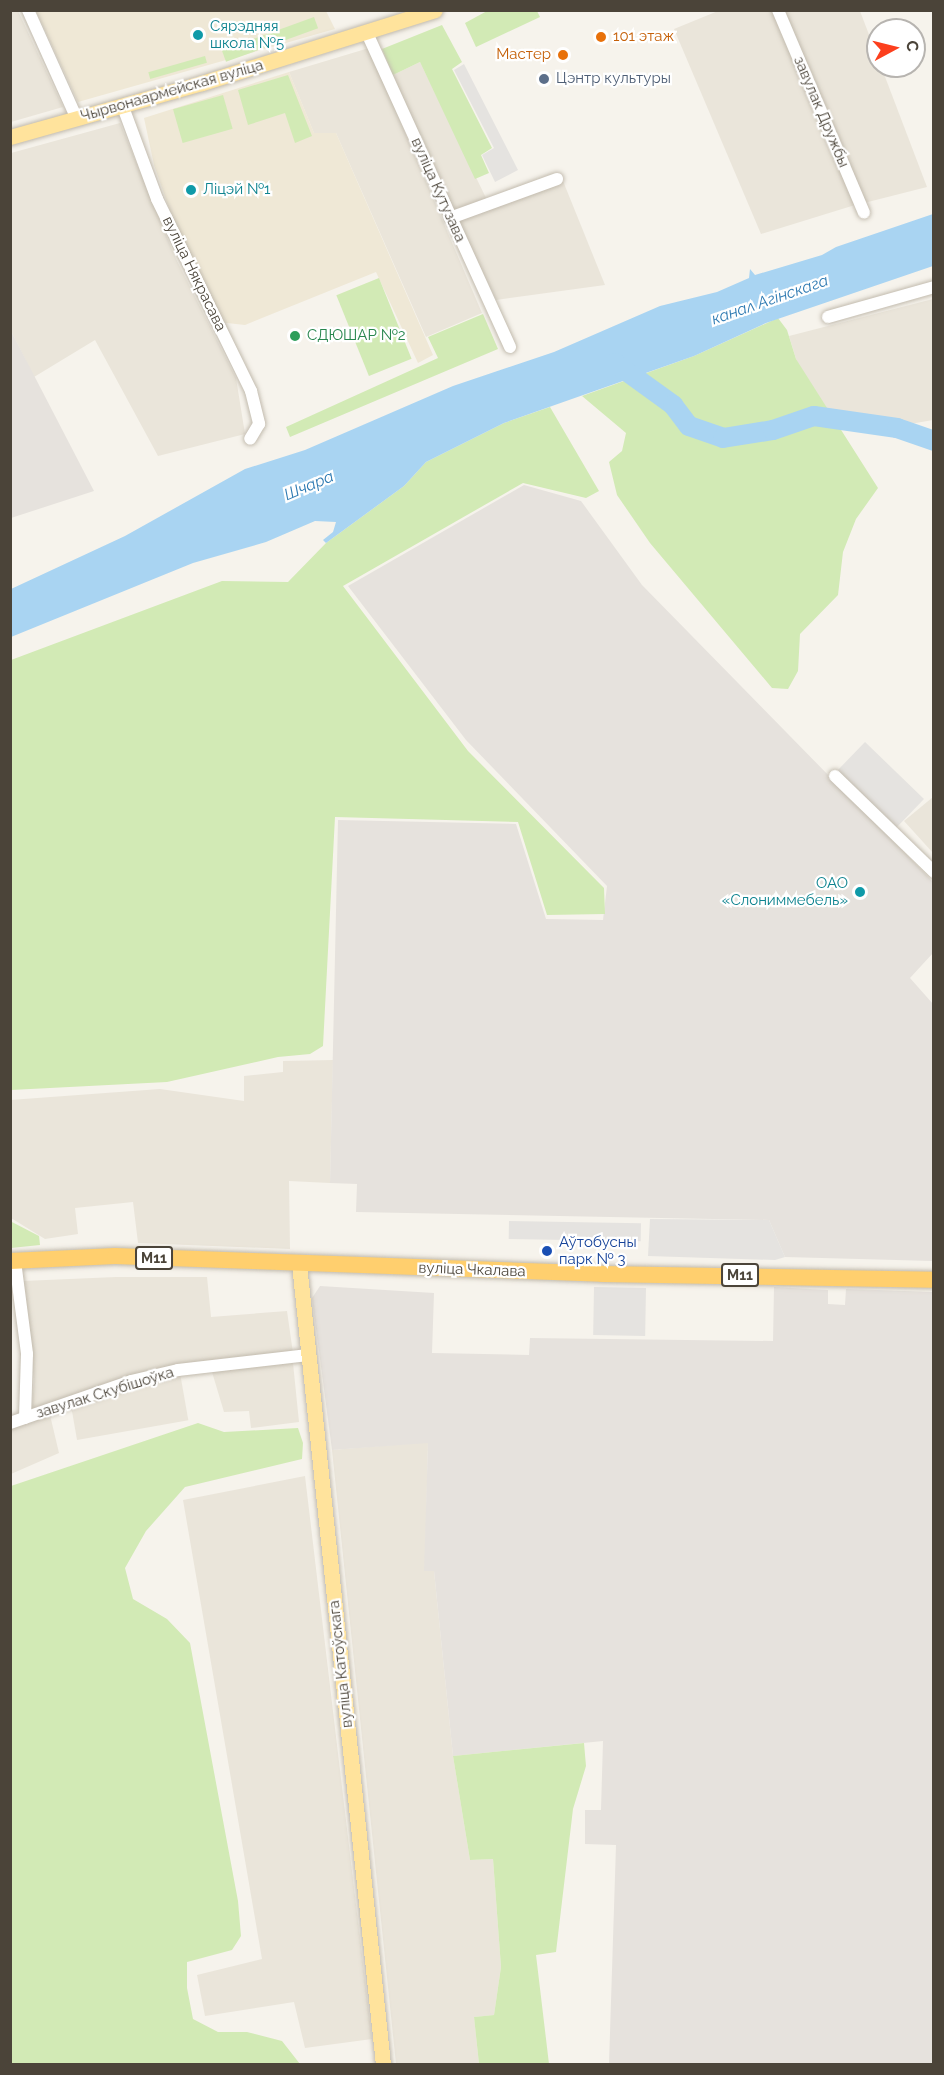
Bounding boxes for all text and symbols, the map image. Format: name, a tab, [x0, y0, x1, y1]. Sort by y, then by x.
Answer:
place label: Сярэдняя школа №5	[210, 17, 284, 52]
north arrow	[866, 18, 926, 78]
marker: Сярэдняя школа №5	[191, 28, 205, 42]
place label: 101 этаж	[613, 28, 674, 46]
marker: 101 этаж	[594, 30, 608, 44]
text: С	[902, 39, 922, 53]
place label: Мастер	[496, 46, 551, 64]
marker: Мастер	[556, 48, 570, 62]
street label: завулак Дружбы	[789, 54, 853, 170]
street label: Чырвонаармейская вуліца	[79, 56, 265, 126]
place label: Цэнтр культуры	[556, 70, 671, 88]
marker: Цэнтр культуры	[537, 72, 551, 86]
street label: вуліца Кутузава	[407, 135, 469, 245]
place label: Ліцэй №1	[203, 181, 270, 199]
marker: Ліцэй №1	[184, 183, 198, 197]
street label: вуліца Някрасава	[158, 214, 230, 334]
water label: канал Агінскага	[709, 271, 831, 329]
place label: СДЮШАР №2	[307, 327, 406, 345]
marker: СДЮШАР №2	[288, 329, 302, 343]
water label: Шчара	[281, 467, 337, 505]
place label: ОАО «Слониммебель»	[722, 874, 848, 909]
marker: ОАО «Слониммебель»	[853, 885, 867, 899]
place label: Аўтобусны парк № 3	[559, 1233, 637, 1268]
marker: Аўтобусны парк № 3	[540, 1244, 554, 1258]
road number: М11	[134, 1247, 174, 1269]
street label: вуліца Чкалава	[418, 1259, 526, 1281]
road number: М11	[720, 1264, 760, 1286]
street label: завулак Скубішоўка	[34, 1364, 176, 1422]
street label: вуліца Катоўскага	[325, 1599, 357, 1729]

